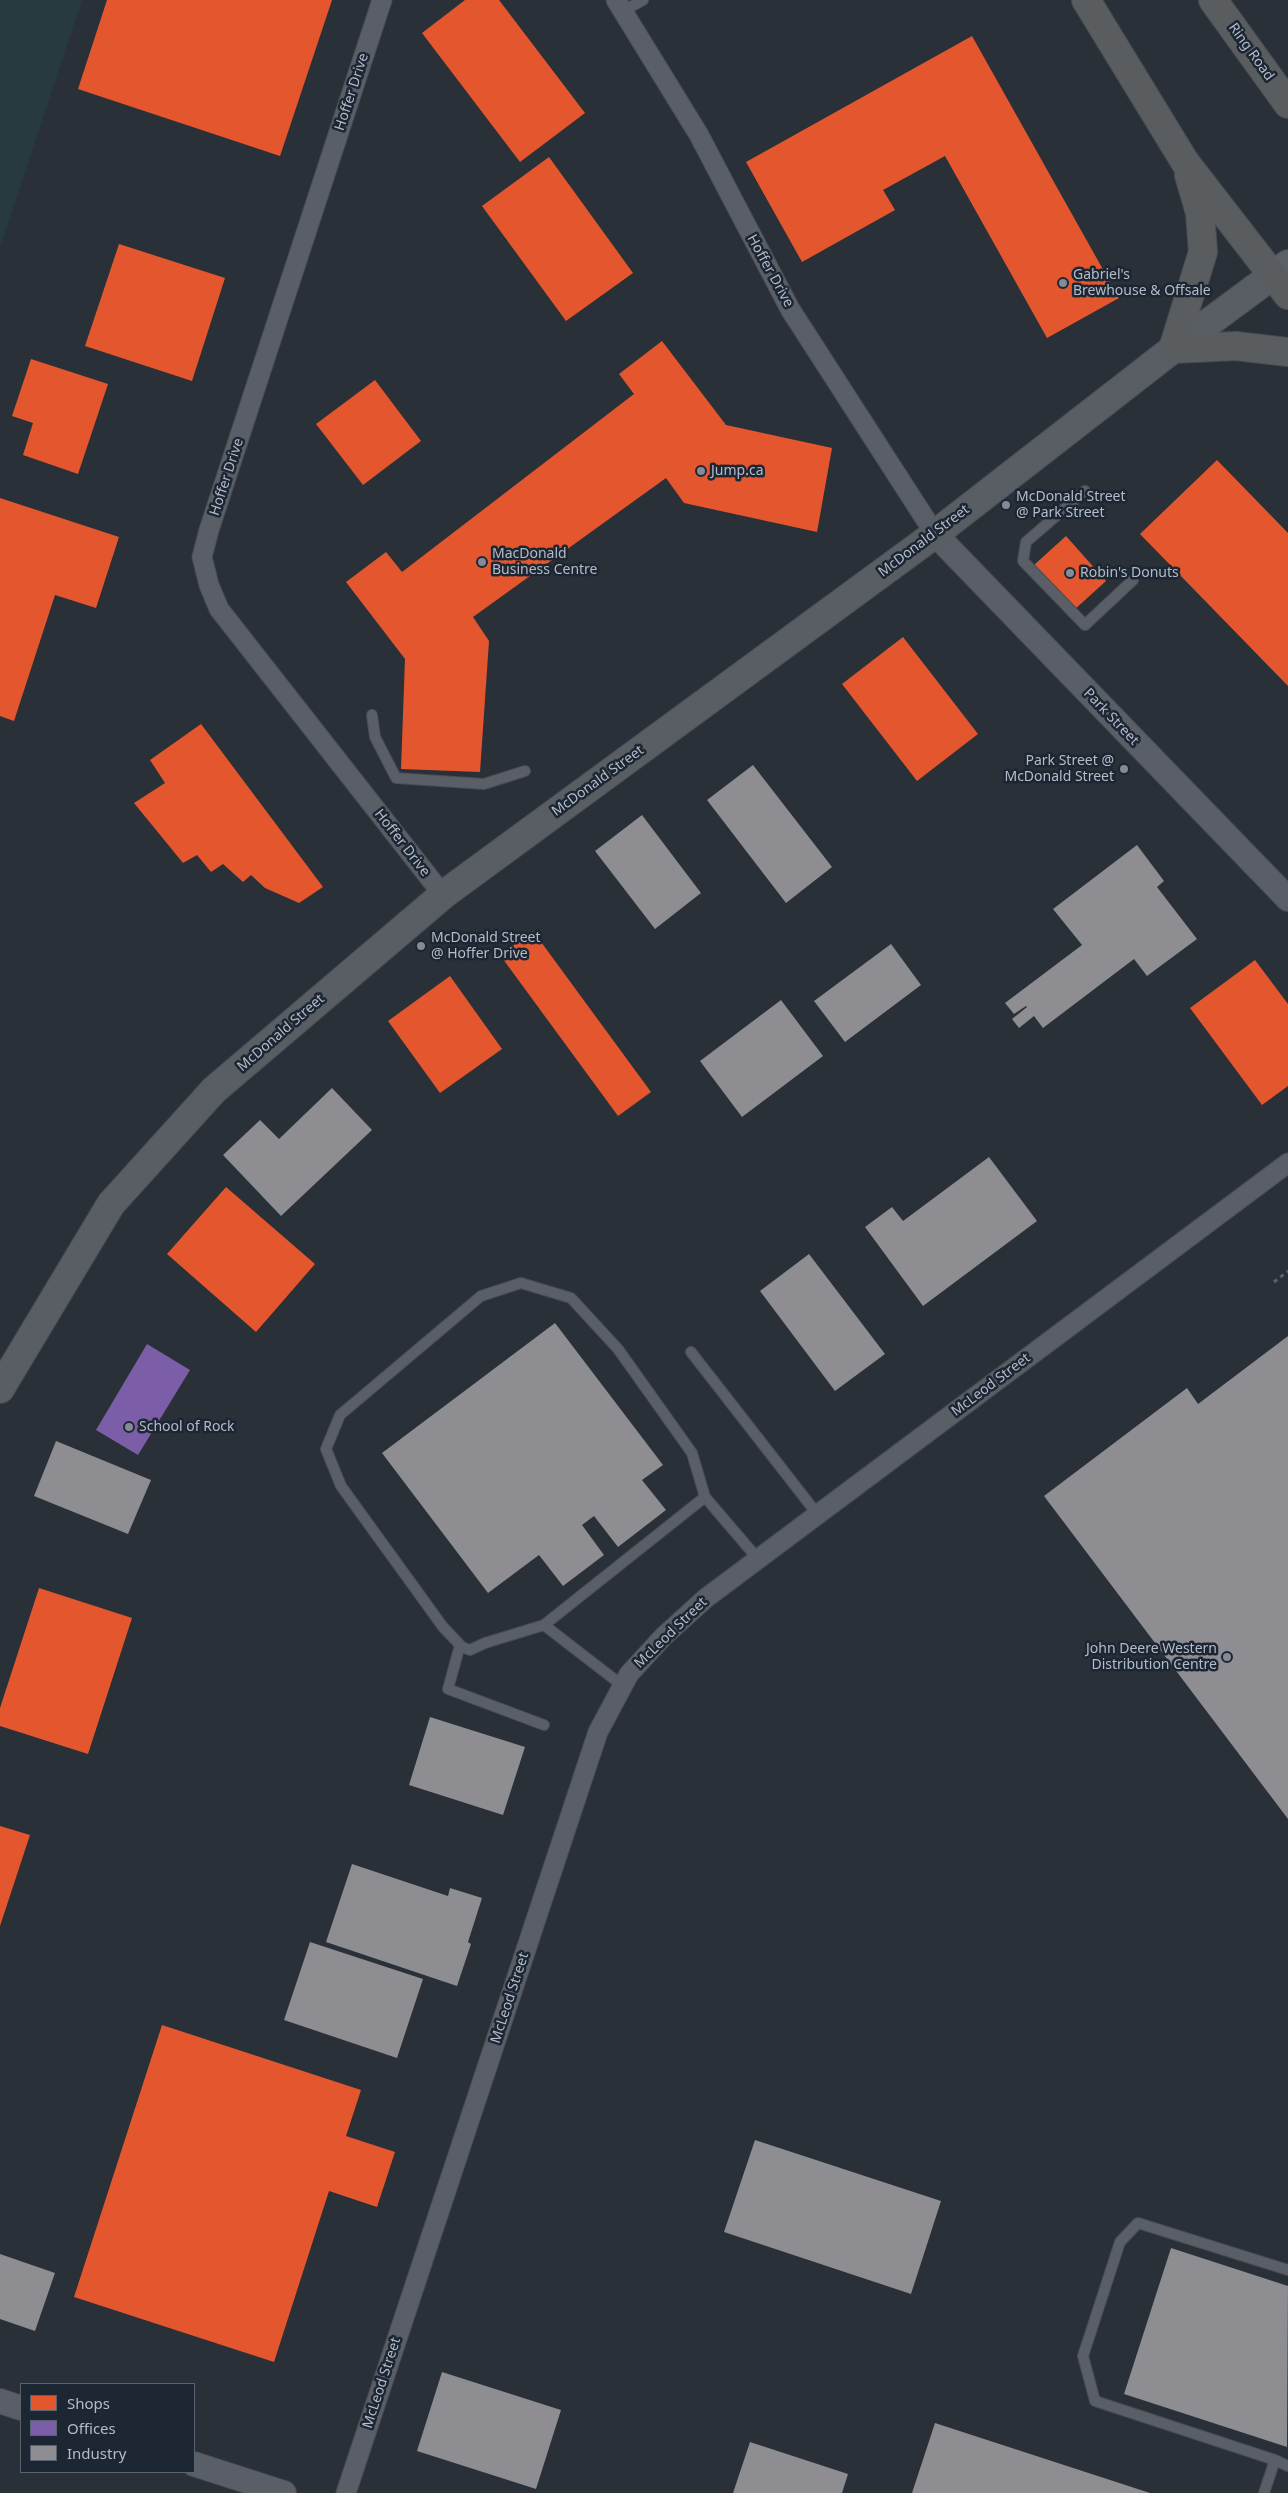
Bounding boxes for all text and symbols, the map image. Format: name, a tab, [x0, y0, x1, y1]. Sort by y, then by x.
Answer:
street label: Ring Road	[1225, 20, 1277, 84]
street label: Hoffer Drive	[332, 51, 372, 133]
street label: Hoffer Drive	[743, 232, 797, 310]
place label: Gabriel's Brewhouse & Offsale	[1073, 267, 1211, 300]
marker: Gabriel's Brewhouse & Offsale	[1057, 277, 1069, 289]
street label: Hoffer Drive	[207, 436, 247, 518]
place label: Jump.ca	[711, 463, 763, 479]
marker: Jump.ca	[695, 465, 707, 477]
place label: McDonald Street @ Park Street	[1016, 489, 1126, 522]
marker: McDonald Street @ Park Street	[1000, 499, 1012, 511]
street label: McDonald Street	[875, 501, 973, 581]
place label: MacDonald Business Centre	[492, 546, 598, 578]
marker: MacDonald Business Centre	[476, 556, 488, 568]
place label: Robin's Donuts	[1080, 565, 1179, 581]
marker: Robin's Donuts	[1064, 567, 1076, 579]
street label: Park Street	[1080, 685, 1142, 749]
street label: McDonald Street	[549, 742, 647, 820]
place label: Park Street @ McDonald Street	[1004, 753, 1114, 786]
marker: Park Street @ McDonald Street	[1118, 763, 1130, 775]
street label: Hoffer Drive	[371, 806, 433, 880]
place label: McDonald Street @ Hoffer Drive	[431, 930, 541, 962]
marker: McDonald Street @ Hoffer Drive	[415, 940, 427, 952]
street label: McDonald Street	[234, 991, 328, 1075]
street label: McLeod Street	[948, 1350, 1034, 1420]
place label: School of Rock	[139, 1419, 235, 1435]
marker: School of Rock	[123, 1421, 135, 1433]
street label: McLeod Street	[631, 1594, 711, 1672]
place label: John Deere Western Distribution Centre	[1086, 1641, 1217, 1674]
marker: John Deere Western Distribution Centre	[1221, 1651, 1233, 1663]
street label: McLeod Street	[487, 1950, 533, 2046]
street label: McLeod Street	[359, 2335, 405, 2431]
legend	[20, 2383, 195, 2473]
text: Shops	[67, 2393, 110, 2413]
text: Offices	[67, 2418, 116, 2438]
text: Industry	[67, 2443, 126, 2463]

